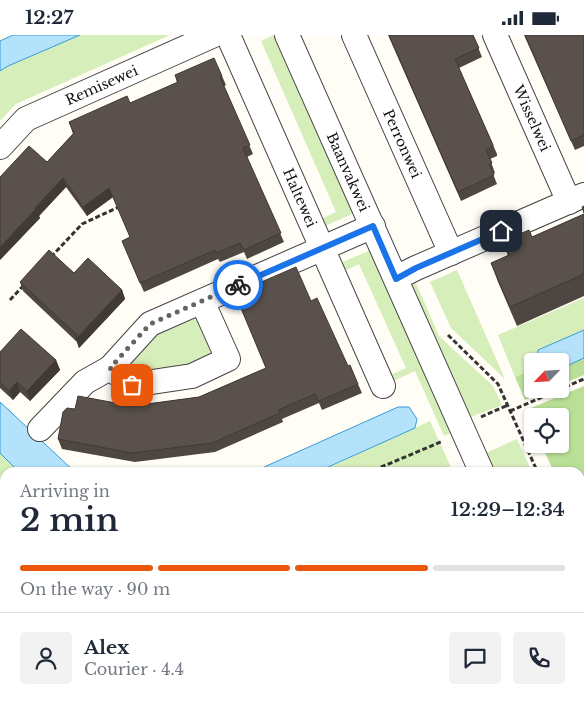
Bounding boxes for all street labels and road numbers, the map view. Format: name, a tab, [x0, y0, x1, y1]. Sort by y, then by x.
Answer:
street label: Remisewei	[63, 61, 141, 109]
street label: Wisselwei	[509, 81, 555, 154]
street label: Perronwei	[379, 106, 426, 181]
street label: Baanvakwei	[323, 130, 374, 215]
street label: Haltewei	[279, 165, 321, 230]

